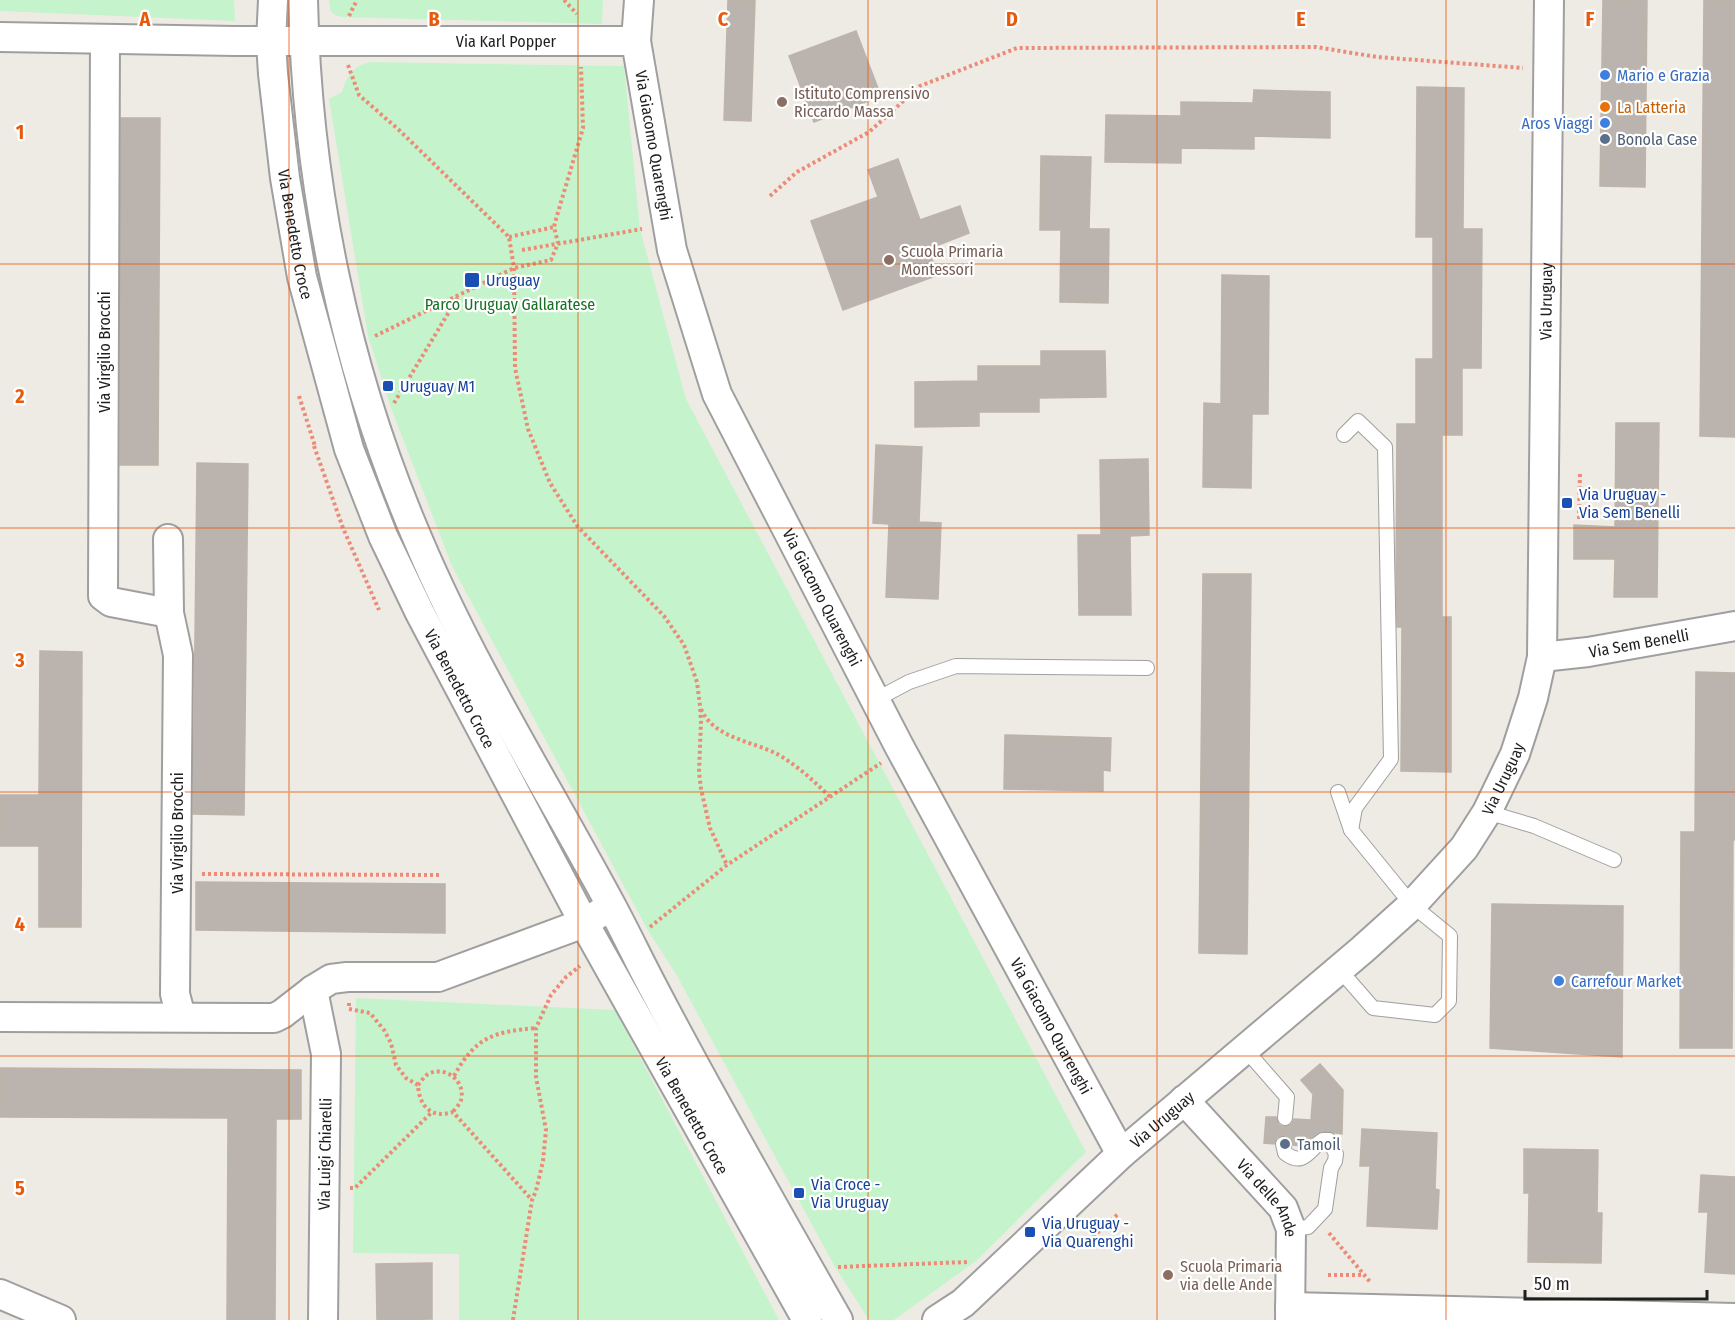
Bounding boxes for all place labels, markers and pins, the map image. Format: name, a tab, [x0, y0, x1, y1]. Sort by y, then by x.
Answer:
place label: Mario e Grazia	[1617, 66, 1710, 85]
marker: Mario e Grazia	[1598, 68, 1612, 82]
place label: Istituto Comprensivo Riccardo Massa	[794, 84, 930, 121]
marker: Istituto Comprensivo Riccardo Massa	[775, 95, 789, 109]
place label: La Latteria	[1617, 98, 1686, 117]
marker: La Latteria	[1598, 100, 1612, 114]
place label: Aros Viaggi	[1522, 114, 1593, 133]
marker: Aros Viaggi	[1598, 116, 1612, 130]
place label: Bonola Case	[1617, 130, 1697, 149]
marker: Bonola Case	[1598, 132, 1612, 146]
place label: Scuola Primaria Montessori	[901, 242, 1004, 279]
marker: Scuola Primaria Montessori	[882, 253, 896, 267]
marker: Uruguay	[463, 271, 481, 289]
place label: Uruguay	[486, 271, 541, 290]
place label: Uruguay M1	[400, 377, 475, 396]
marker: Uruguay M1	[381, 379, 395, 393]
place label: Via Uruguay - Via Sem Benelli	[1579, 485, 1680, 522]
marker: Via Uruguay - Via Sem Benelli	[1560, 496, 1574, 510]
place label: Carrefour Market	[1571, 972, 1682, 991]
marker: Carrefour Market	[1552, 974, 1566, 988]
place label: Tamoil	[1297, 1135, 1340, 1154]
marker: Tamoil	[1278, 1137, 1292, 1151]
place label: Via Croce - Via Uruguay	[811, 1175, 889, 1212]
marker: Via Croce - Via Uruguay	[792, 1186, 806, 1200]
place label: Via Uruguay - Via Quarenghi	[1042, 1214, 1134, 1251]
marker: Via Uruguay - Via Quarenghi	[1023, 1225, 1037, 1239]
place label: Scuola Primaria via delle Ande	[1180, 1257, 1283, 1294]
marker: Scuola Primaria via delle Ande	[1161, 1268, 1175, 1282]

